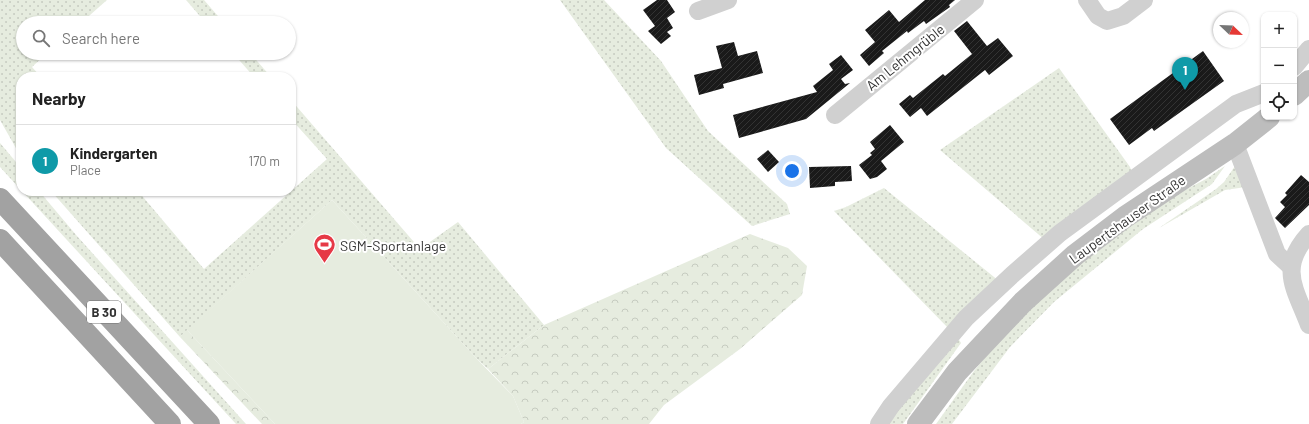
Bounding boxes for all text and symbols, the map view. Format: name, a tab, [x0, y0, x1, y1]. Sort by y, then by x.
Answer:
north arrow	[1213, 12, 1249, 48]
map controls	[1261, 12, 1297, 120]
button: +	[1261, 12, 1297, 48]
search box	[16, 16, 296, 60]
street label: Am Lehmgrüble	[862, 20, 948, 94]
icon: search	[30, 27, 52, 49]
text: Search here	[62, 29, 140, 47]
button: −	[1261, 48, 1297, 84]
pin: 1	[1172, 57, 1198, 90]
button: locate	[1261, 84, 1297, 120]
text: Nearby	[32, 88, 86, 108]
text: Kindergarten	[70, 144, 158, 162]
text: 1	[43, 153, 47, 169]
text: 170 m	[249, 153, 280, 169]
your location	[782, 161, 802, 181]
text: Place	[70, 162, 101, 178]
street label: Laupertshauser Straße	[1065, 171, 1189, 267]
sports icon: SGM-Sportanlage	[312, 232, 338, 265]
place label: SGM-Sportanlage	[340, 237, 446, 254]
road number: B 30	[87, 301, 121, 323]

